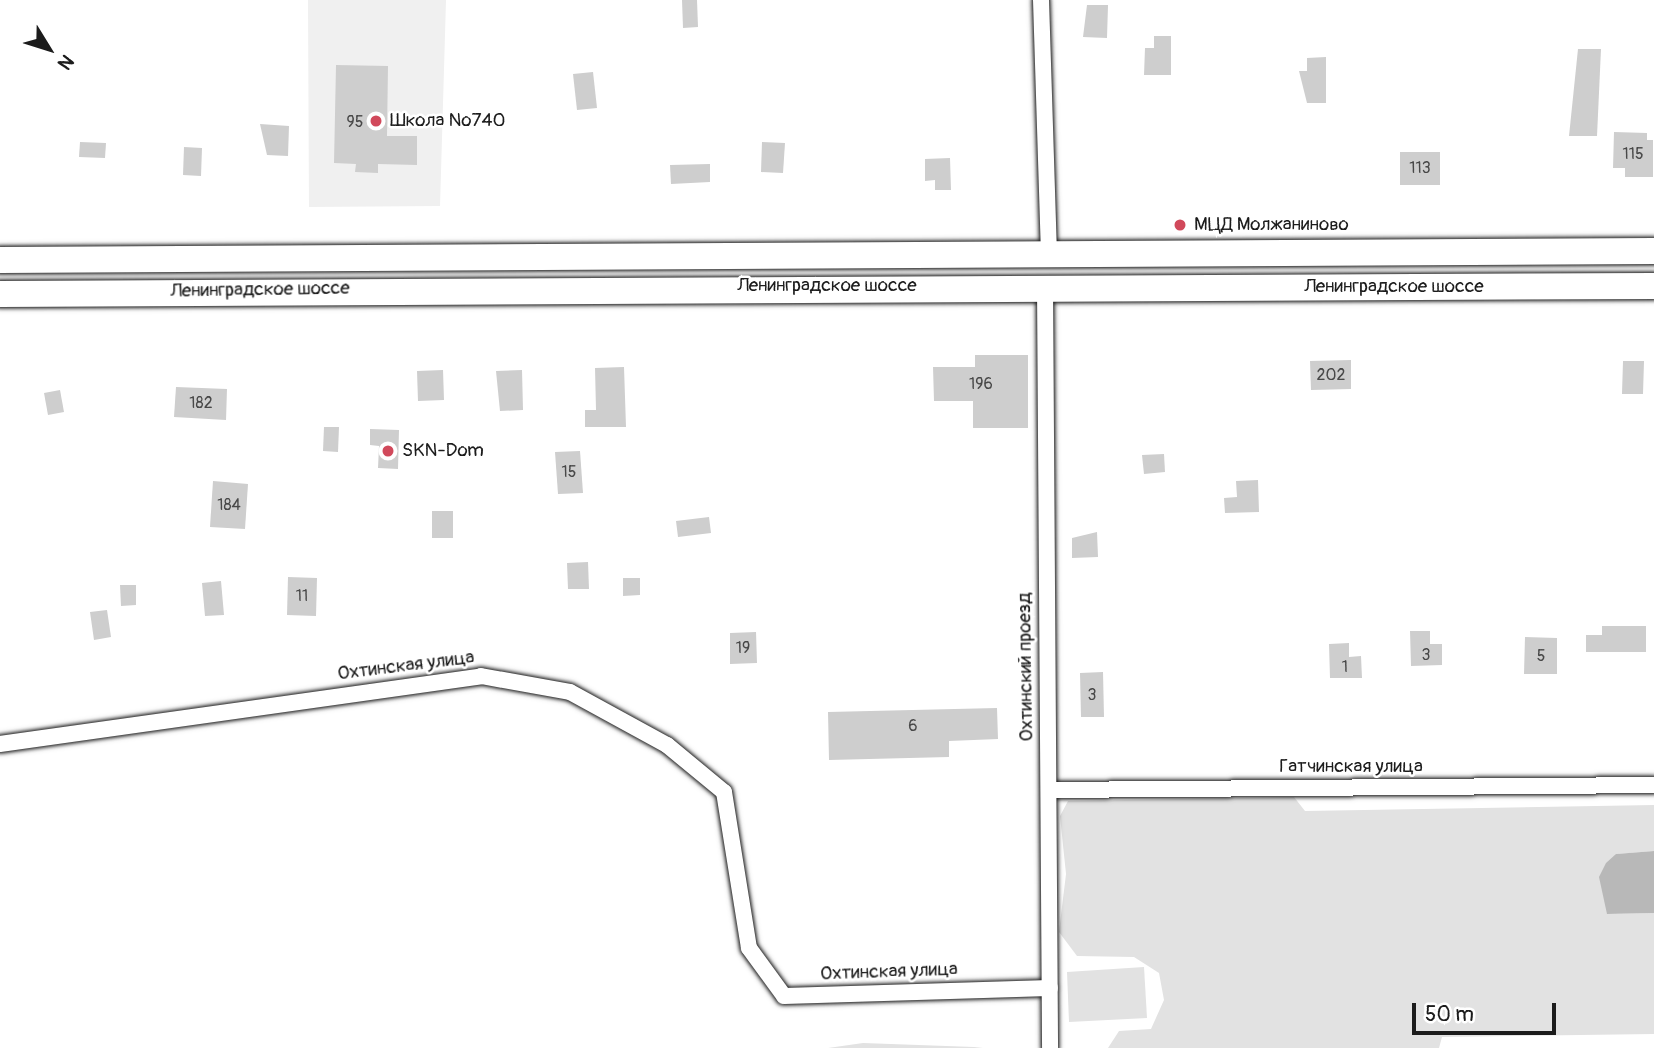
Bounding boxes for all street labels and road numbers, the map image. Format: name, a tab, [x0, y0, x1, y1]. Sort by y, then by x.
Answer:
street label: Ленинградское шоссе	[737, 275, 917, 297]
street label: Ленинградское шоссе	[1304, 276, 1484, 298]
street label: Ленинградское шоссе	[170, 277, 350, 303]
street label: Охтинский проезд	[1013, 592, 1039, 742]
street label: Охтинская улица	[336, 646, 476, 686]
street label: Гатчинская улица	[1279, 756, 1423, 778]
street label: Охтинская улица	[820, 958, 958, 986]

